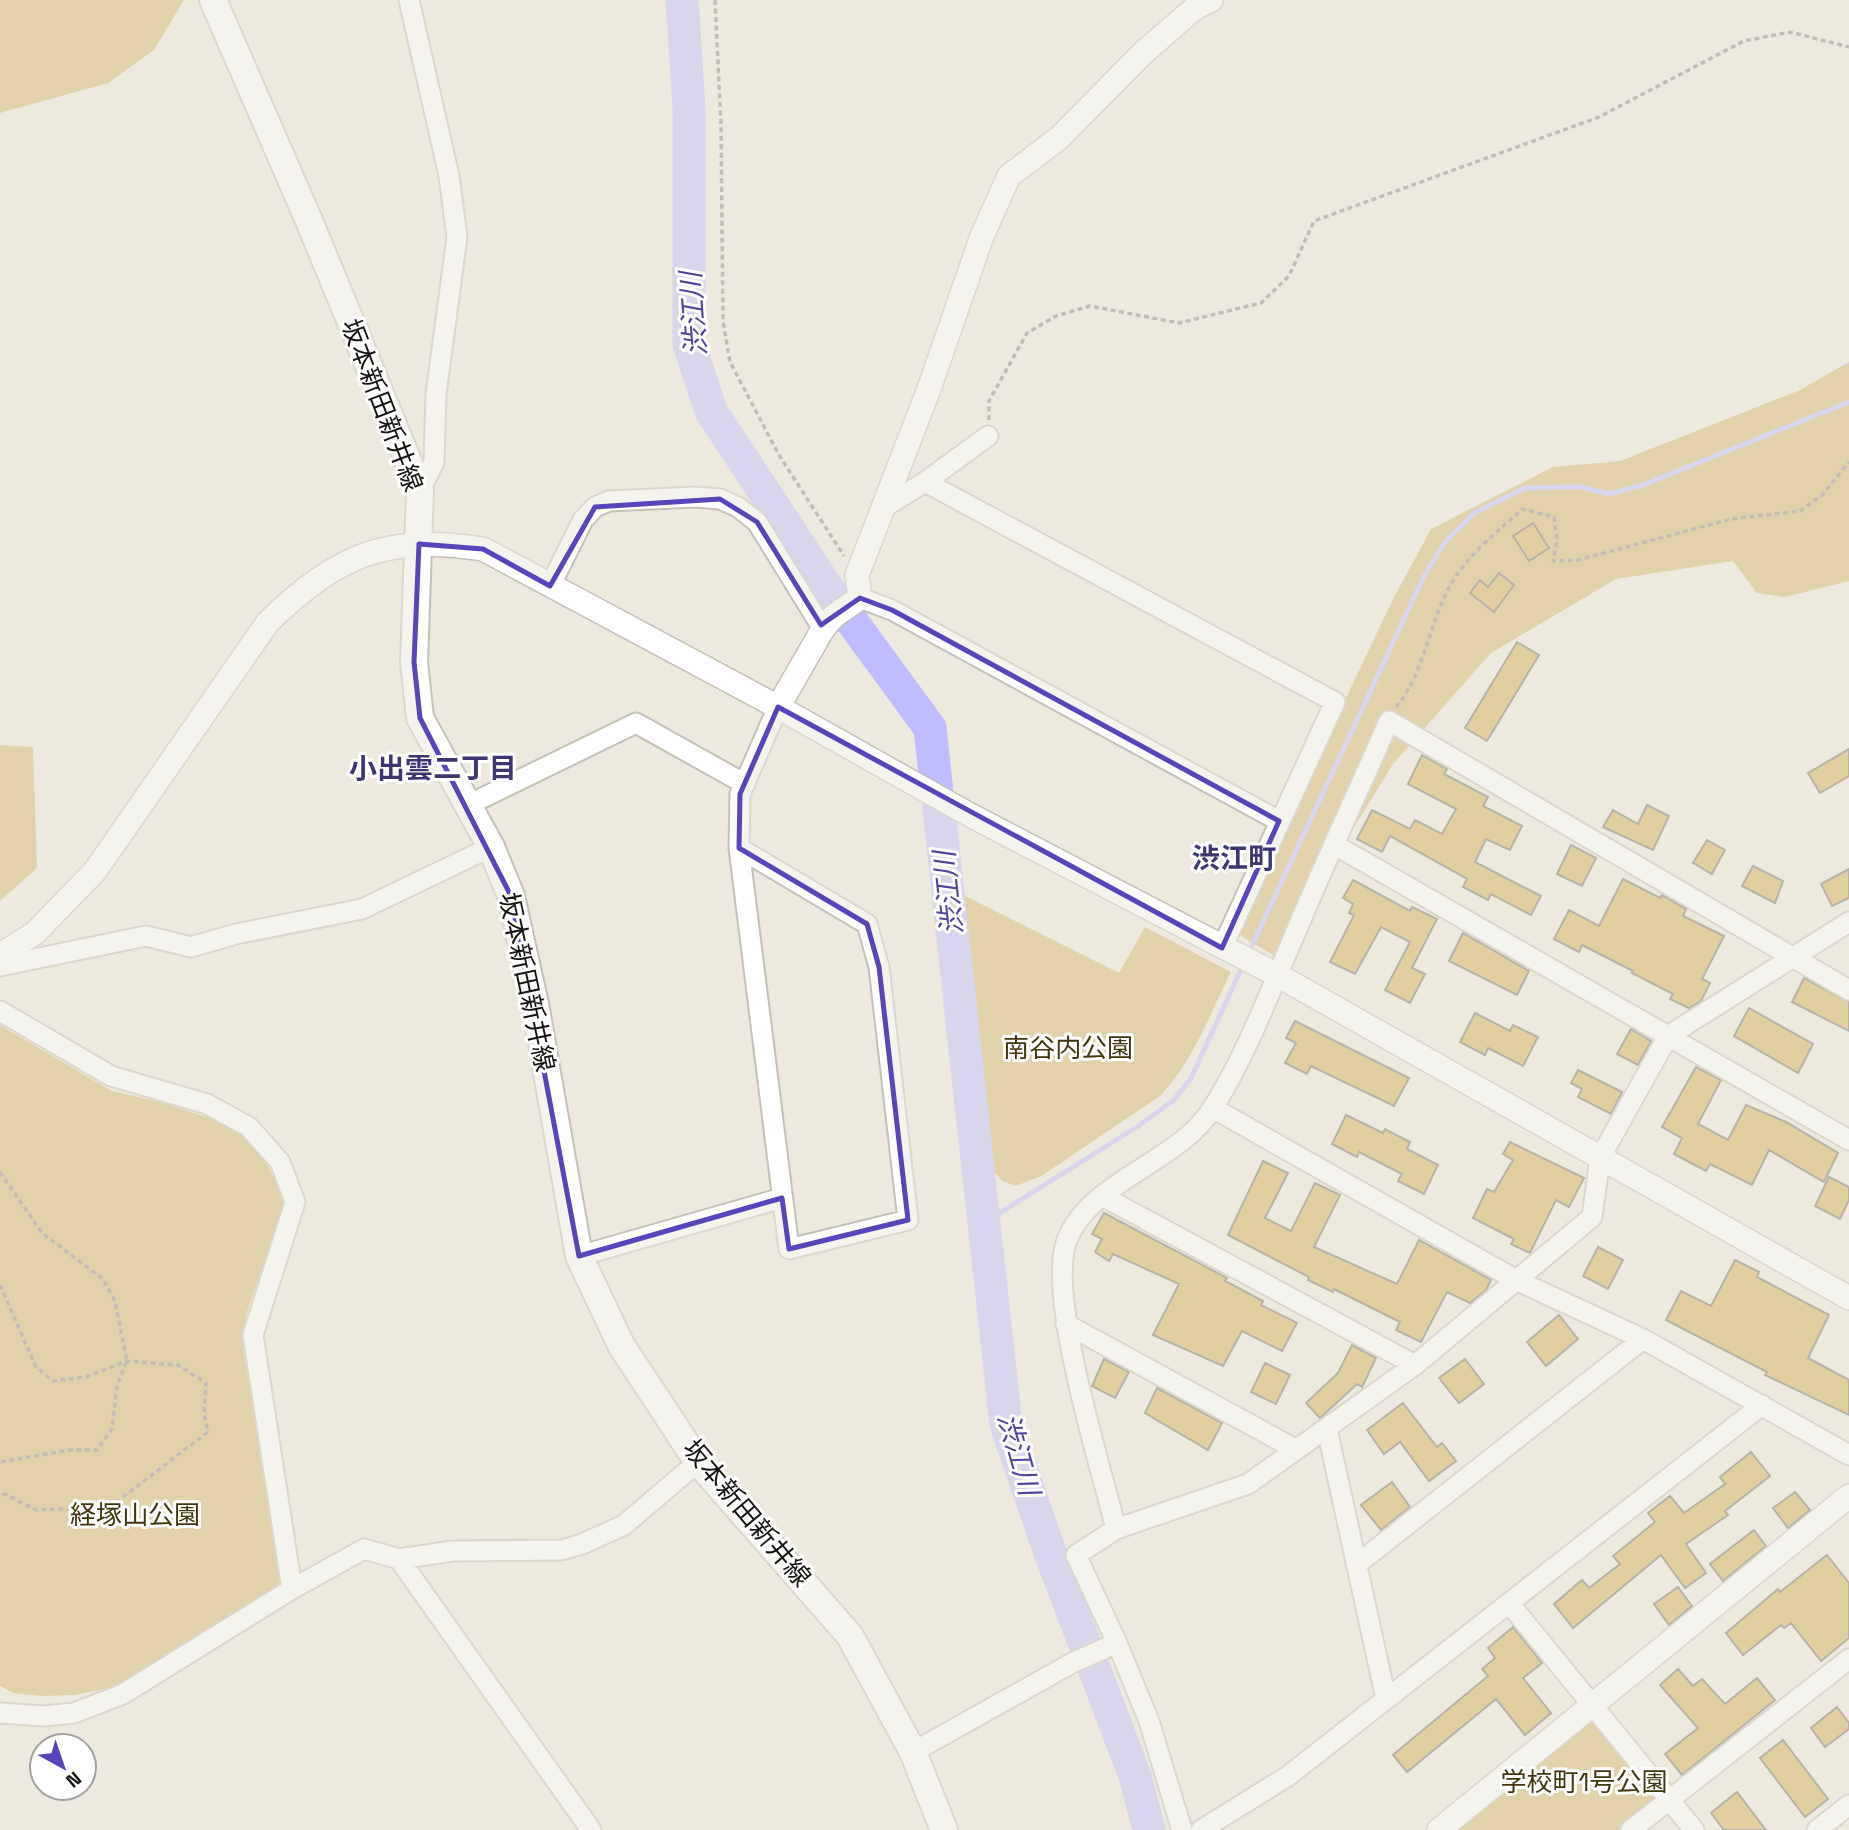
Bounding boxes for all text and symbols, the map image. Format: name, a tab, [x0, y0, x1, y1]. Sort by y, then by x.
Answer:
water label: 渋江川	[672, 268, 714, 357]
street label: 坂本新田新井線	[334, 314, 430, 496]
district label: 小出雲二丁目	[349, 750, 517, 786]
district label: 渋江町	[1192, 840, 1276, 876]
water label: 渋江川	[925, 846, 970, 937]
street label: 坂本新田新井線	[491, 889, 563, 1075]
park label: 南谷内公園	[1003, 1031, 1133, 1065]
water label: 渋江川	[990, 1409, 1049, 1502]
street label: 坂本新田新井線	[675, 1432, 819, 1594]
park label: 経塚山公園	[70, 1498, 200, 1532]
north arrow	[28, 1732, 98, 1802]
park label: 学校町1号公園	[1501, 1765, 1667, 1799]
text: N	[61, 1766, 87, 1793]

